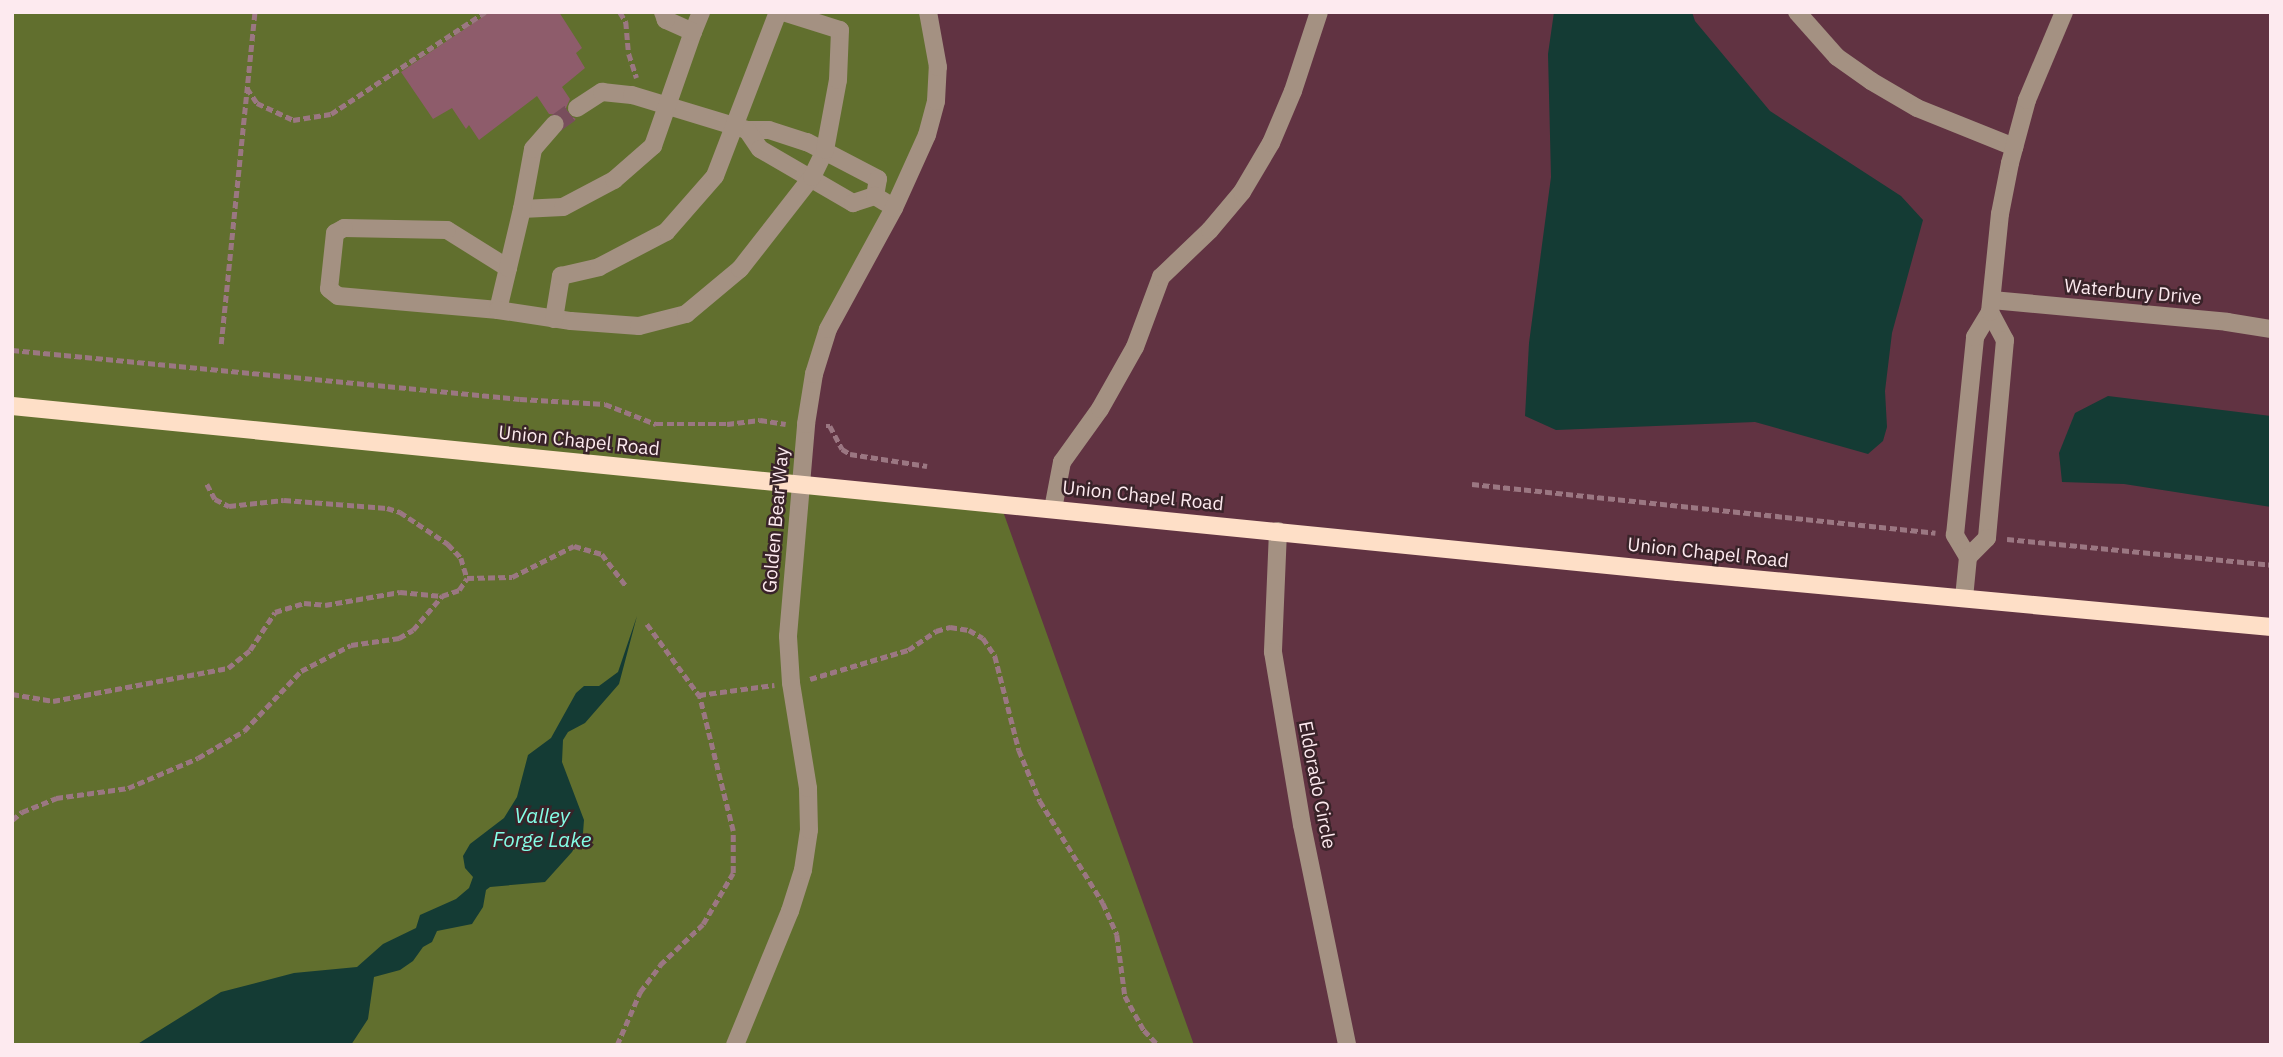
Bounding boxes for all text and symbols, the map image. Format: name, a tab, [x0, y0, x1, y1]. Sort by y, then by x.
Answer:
street label: Waterbury Drive	[2063, 275, 2203, 309]
street label: Union Chapel Road	[497, 421, 661, 461]
street label: Golden Bear Way	[758, 446, 794, 594]
street label: Union Chapel Road	[1061, 476, 1225, 516]
street label: Union Chapel Road	[1626, 533, 1790, 573]
street label: Eldorado Circle	[1293, 719, 1341, 851]
water label: Valley Forge Lake	[492, 802, 592, 852]

